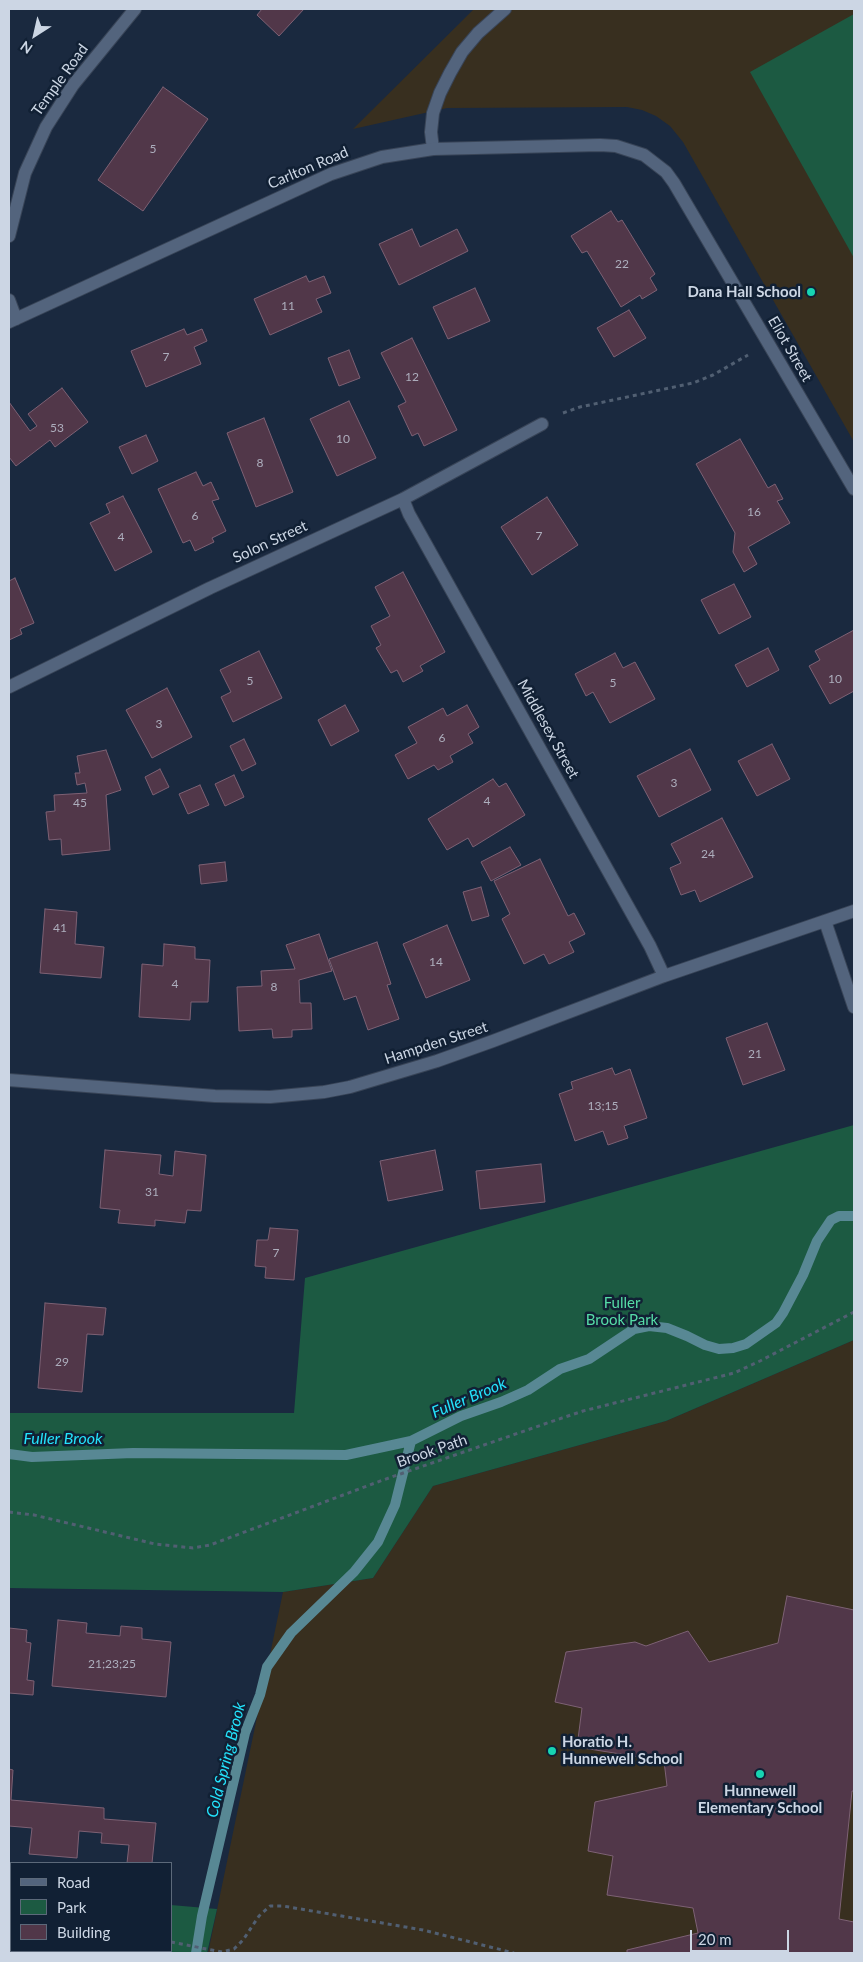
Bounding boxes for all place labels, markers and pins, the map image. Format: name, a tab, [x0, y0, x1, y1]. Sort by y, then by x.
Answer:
place label: Dana Hall School	[688, 283, 801, 301]
marker: Dana Hall School	[805, 286, 817, 298]
place label: Horatio H. Hunnewell School	[562, 1733, 683, 1768]
marker: Horatio H. Hunnewell School	[546, 1745, 558, 1757]
marker: Hunnewell Elementary School	[754, 1768, 766, 1780]
place label: Hunnewell Elementary School	[698, 1782, 822, 1817]

